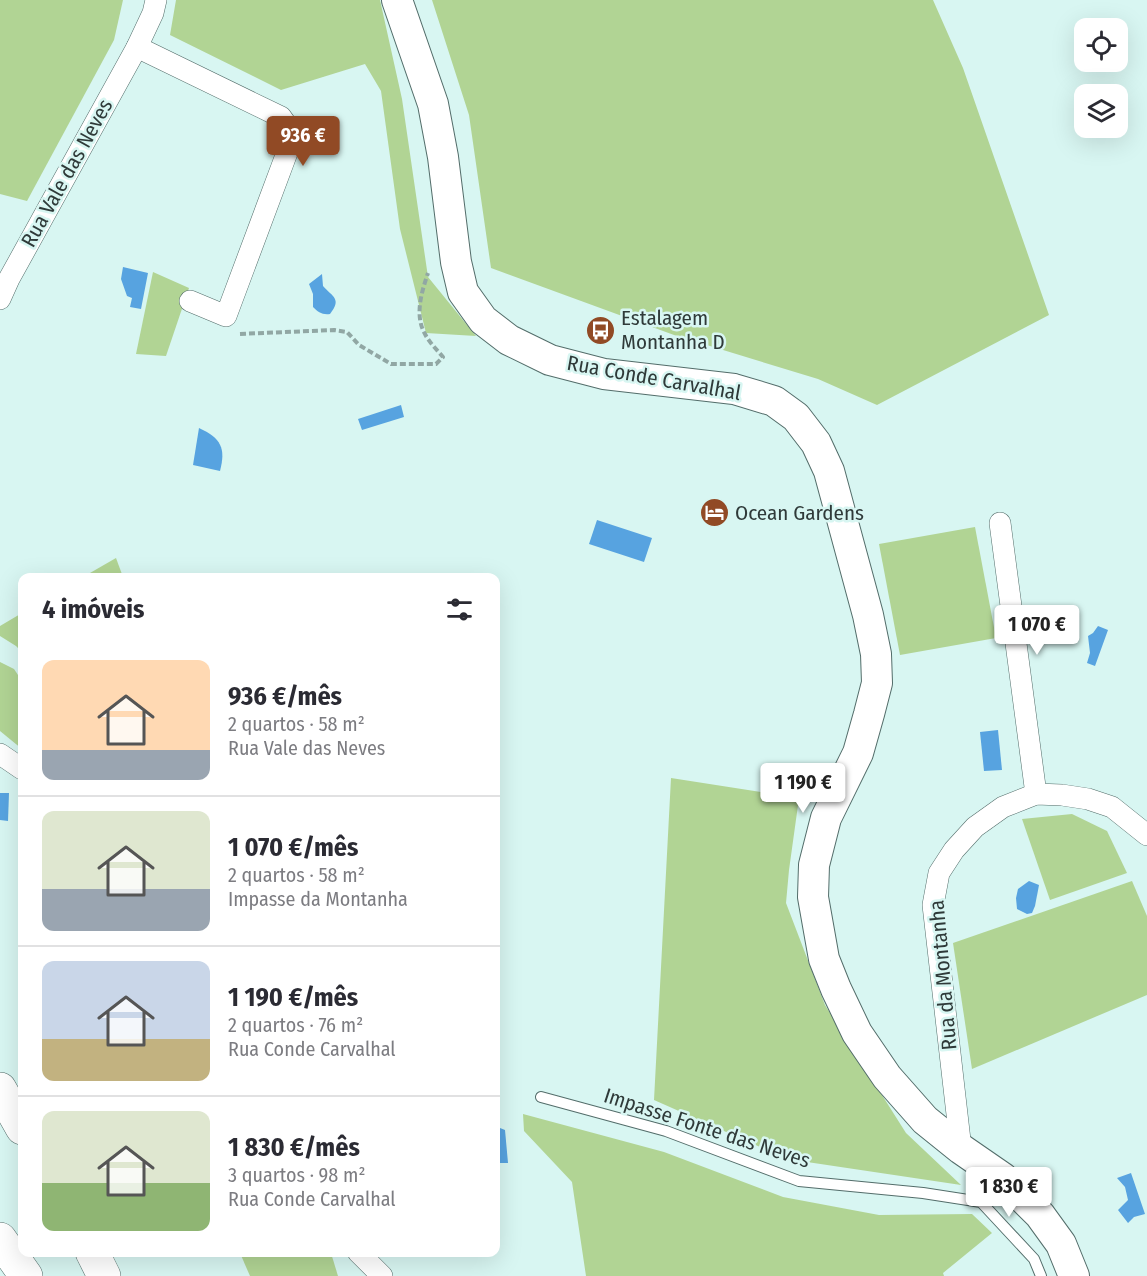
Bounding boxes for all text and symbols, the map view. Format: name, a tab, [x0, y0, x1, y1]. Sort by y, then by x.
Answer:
map controls	[1074, 18, 1128, 138]
button: locate	[1074, 18, 1128, 72]
button: layers	[1074, 84, 1128, 138]
street label: Rua Vale das Neves	[16, 94, 118, 252]
pin: 936 €	[261, 116, 345, 167]
text: 936 €	[281, 123, 325, 147]
place label: Estalagem Montanha D	[621, 305, 725, 355]
bus stop icon: Estalagem Montanha D	[584, 314, 616, 346]
street label: Rua Conde Carvalhal	[565, 350, 743, 406]
hotel icon: Ocean Gardens	[698, 497, 730, 529]
place label: Ocean Gardens	[735, 500, 864, 526]
icon: filters	[443, 593, 476, 626]
text: 4 imóveis	[42, 594, 144, 625]
pin: 1 070 €	[982, 605, 1092, 656]
text: 1 070 €	[1008, 612, 1066, 636]
text: 936 €/mês	[228, 681, 342, 712]
icon: home	[90, 684, 162, 756]
text: 2 quartos · 58 m²	[228, 712, 365, 736]
text: Rua Vale das Neves	[228, 736, 385, 760]
pin: 1 190 €	[748, 763, 858, 814]
text: 1 190 €	[774, 770, 832, 794]
text: 1 070 €/mês	[228, 832, 358, 863]
icon: home	[90, 835, 162, 907]
text: 2 quartos · 58 m²	[228, 863, 365, 887]
text: Impasse da Montanha	[228, 887, 408, 911]
street label: Rua da Montanha	[923, 899, 963, 1051]
text: 1 190 €/mês	[228, 982, 358, 1013]
icon: home	[90, 985, 162, 1057]
text: 2 quartos · 76 m²	[228, 1013, 363, 1037]
text: Rua Conde Carvalhal	[228, 1037, 396, 1061]
street label: Impasse Fonte das Neves	[601, 1082, 813, 1174]
text: 1 830 €/mês	[228, 1132, 360, 1163]
icon: home	[90, 1135, 162, 1207]
text: 3 quartos · 98 m²	[228, 1163, 366, 1187]
pin: 1 830 €	[954, 1167, 1064, 1218]
text: 1 830 €	[980, 1174, 1038, 1198]
text: Rua Conde Carvalhal	[228, 1187, 396, 1211]

